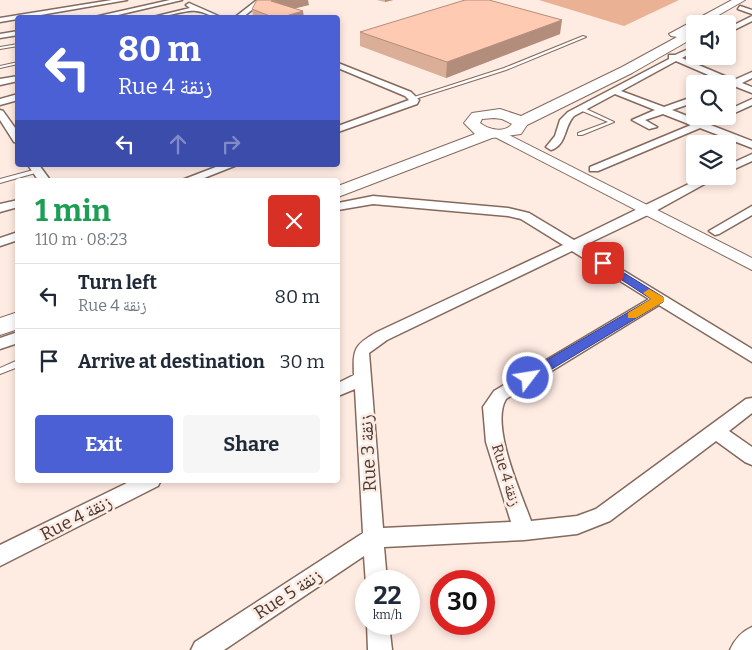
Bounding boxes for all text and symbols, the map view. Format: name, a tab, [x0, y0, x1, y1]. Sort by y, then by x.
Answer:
map controls	[686, 15, 736, 185]
button: sound	[686, 15, 736, 65]
text: 80 m	[118, 28, 201, 70]
icon: left	[35, 35, 100, 100]
text: Rue 4 زنقة	[118, 73, 212, 100]
button: search	[686, 75, 736, 125]
icon: left	[111, 130, 139, 158]
icon: ahead	[164, 130, 192, 158]
icon: right	[217, 130, 245, 158]
button: layers	[686, 135, 736, 185]
text: 1 min	[35, 193, 111, 229]
button: close	[268, 195, 320, 247]
text: 110 m · 08:23	[35, 230, 128, 249]
pin	[582, 242, 624, 284]
icon: arrive	[589, 249, 617, 277]
text: Turn left	[78, 271, 157, 294]
icon: left	[35, 282, 63, 310]
text: 80 m	[274, 285, 320, 308]
text: Rue 4 زنقة	[78, 296, 147, 315]
icon: arrive	[35, 347, 63, 375]
text: Arrive at destination	[78, 350, 265, 373]
text: 30 m	[280, 350, 325, 373]
position arrow	[501, 351, 553, 403]
street label: Rue 3 زنقة	[355, 414, 381, 492]
button: Exit	[35, 415, 173, 473]
button: Share	[183, 415, 320, 473]
street label: Rue 4 زنقة	[488, 442, 524, 509]
street label: Rue 4 زنقة	[37, 491, 115, 545]
street label: Rue 5 زنقة	[250, 564, 326, 624]
speed limit sign: 30	[430, 570, 495, 635]
text: 22	[373, 581, 402, 611]
text: km/h	[373, 608, 402, 622]

